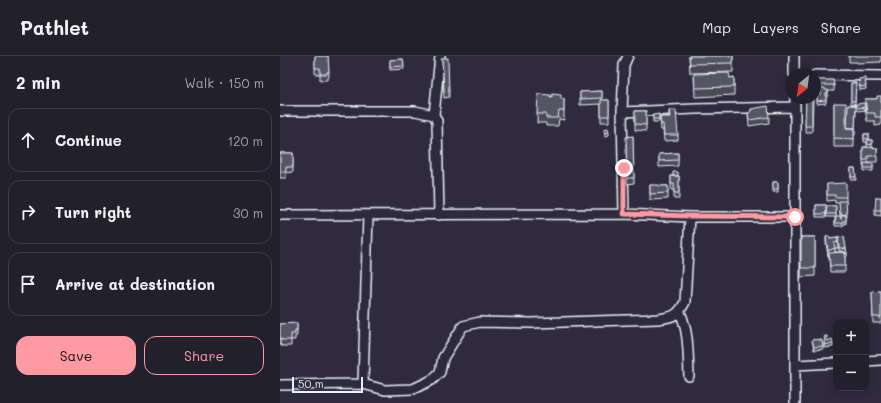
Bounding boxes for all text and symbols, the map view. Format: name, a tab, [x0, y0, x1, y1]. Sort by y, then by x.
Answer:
text: Pathlet	[20, 15, 89, 40]
text: Map	[702, 18, 731, 37]
text: Layers	[753, 18, 799, 37]
text: Share	[821, 18, 861, 37]
north arrow	[785, 68, 821, 104]
text: 2 min	[16, 71, 61, 93]
text: Walk · 150 m	[184, 74, 264, 91]
icon: ahead	[17, 129, 39, 151]
text: Continue	[55, 130, 122, 150]
text: 120 m	[227, 132, 263, 149]
route end	[615, 159, 633, 177]
icon: right	[17, 201, 39, 223]
text: Turn right	[55, 202, 132, 222]
text: 30 m	[233, 204, 263, 221]
route start	[786, 208, 804, 226]
icon: arrive	[17, 273, 39, 295]
text: Arrive at destination	[55, 274, 215, 294]
map controls	[833, 319, 869, 391]
button: +	[833, 319, 869, 355]
button: Save	[16, 336, 136, 375]
button: Share	[144, 336, 264, 375]
button: −	[833, 355, 869, 391]
scale bar	[292, 375, 363, 394]
text: 50 m	[298, 376, 324, 391]

